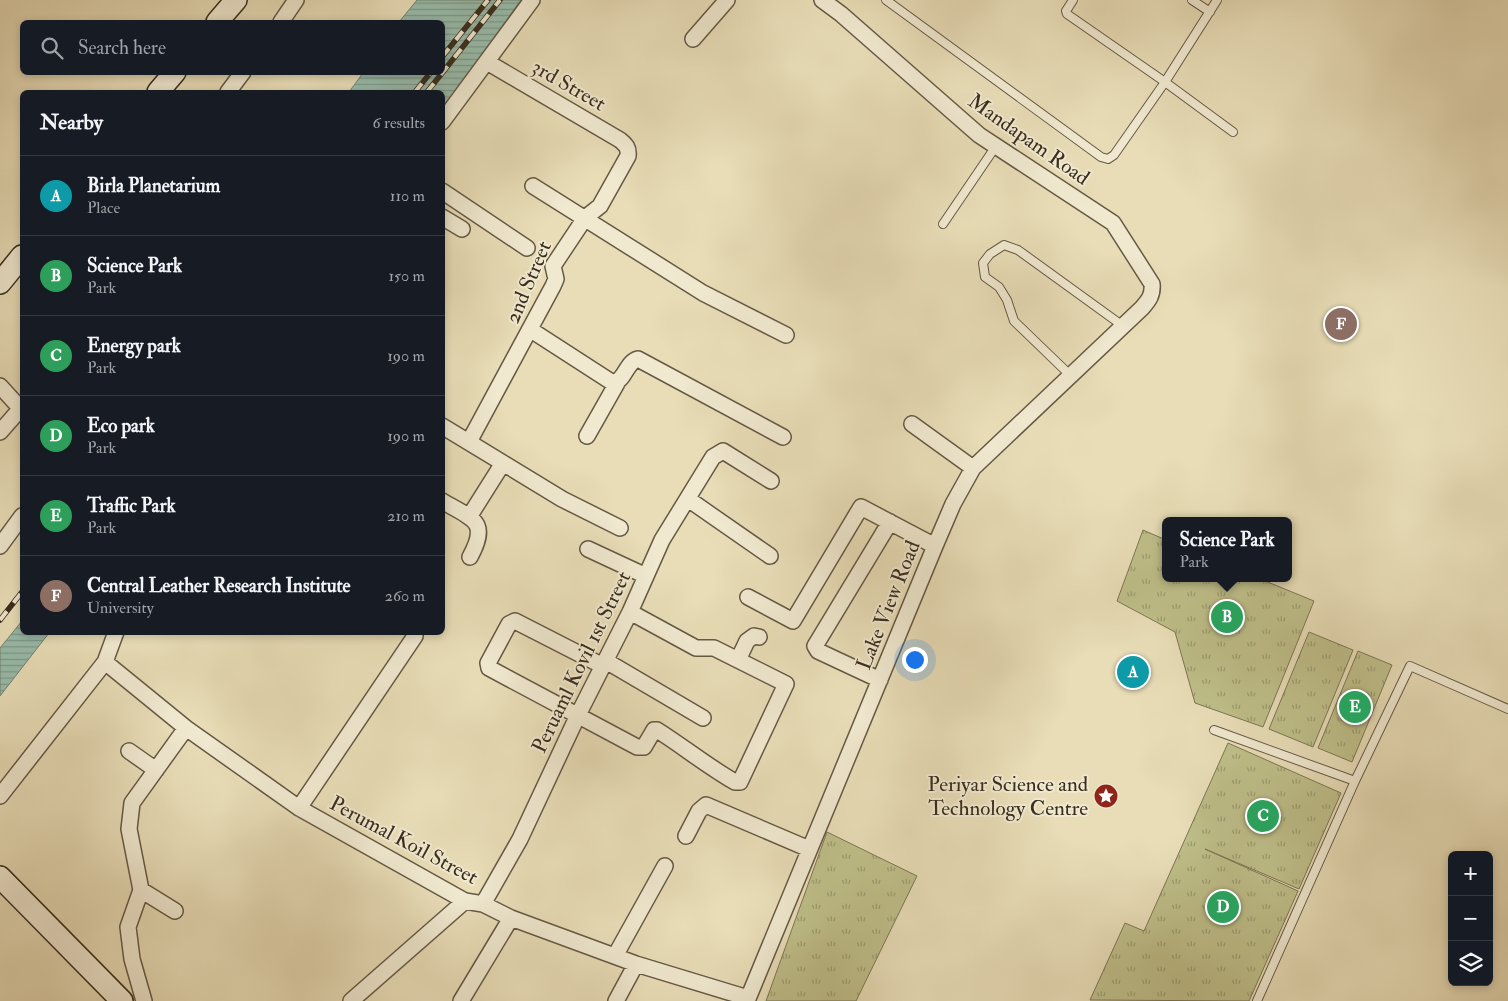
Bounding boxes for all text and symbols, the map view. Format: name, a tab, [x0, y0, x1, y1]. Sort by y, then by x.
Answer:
search box	[20, 20, 445, 75]
icon: search	[38, 34, 66, 62]
text: Search here	[78, 36, 166, 60]
street label: 3rd Street	[527, 53, 611, 117]
street label: Mandapam Road	[963, 88, 1095, 192]
text: Nearby	[40, 109, 103, 136]
text: 6 results	[373, 113, 425, 133]
text: Birla Planetarium	[87, 174, 220, 198]
text: A	[51, 186, 61, 206]
text: 110 m	[390, 186, 425, 206]
text: Place	[87, 198, 120, 218]
street label: 2nd Street	[499, 237, 558, 327]
text: Science Park	[87, 254, 182, 278]
text: B	[51, 266, 61, 286]
text: 150 m	[388, 266, 425, 286]
text: Park	[87, 278, 116, 298]
pin: F	[1325, 305, 1357, 343]
text: Energy park	[87, 334, 181, 358]
text: C	[50, 346, 62, 366]
text: 190 m	[387, 346, 425, 366]
text: Park	[87, 358, 116, 378]
text: Eco park	[87, 414, 155, 438]
text: D	[49, 426, 63, 446]
text: 190 m	[387, 426, 425, 446]
text: Park	[87, 438, 116, 458]
text: Traffic Park	[87, 494, 176, 518]
text: E	[50, 506, 62, 526]
text: 210 m	[387, 506, 425, 526]
popup	[1162, 517, 1292, 582]
text: Park	[87, 518, 116, 538]
text: Science Park	[1179, 528, 1275, 552]
street label: Lake View Road	[850, 536, 927, 674]
text: Park	[1179, 552, 1209, 572]
street label: Peruaml Kovil 1st Street	[526, 567, 637, 758]
text: Central Leather Research Institute	[87, 574, 351, 598]
text: F	[51, 586, 61, 606]
text: 260 m	[385, 586, 425, 606]
text: University	[87, 598, 154, 618]
pin: B	[1211, 598, 1243, 636]
your location	[902, 647, 928, 673]
pin: A	[1117, 653, 1149, 691]
pin: E	[1339, 688, 1371, 726]
place label: Periyar Science and Technology Centre	[928, 771, 1089, 822]
place icon: Periyar Science and Technology Centre	[1093, 783, 1119, 809]
street label: Perumal Koil Street	[325, 790, 483, 891]
pin: C	[1247, 797, 1279, 835]
map controls	[1448, 851, 1493, 986]
button: +	[1448, 851, 1493, 896]
pin: D	[1207, 888, 1239, 926]
button: −	[1448, 896, 1493, 941]
button: layers	[1448, 941, 1493, 986]

